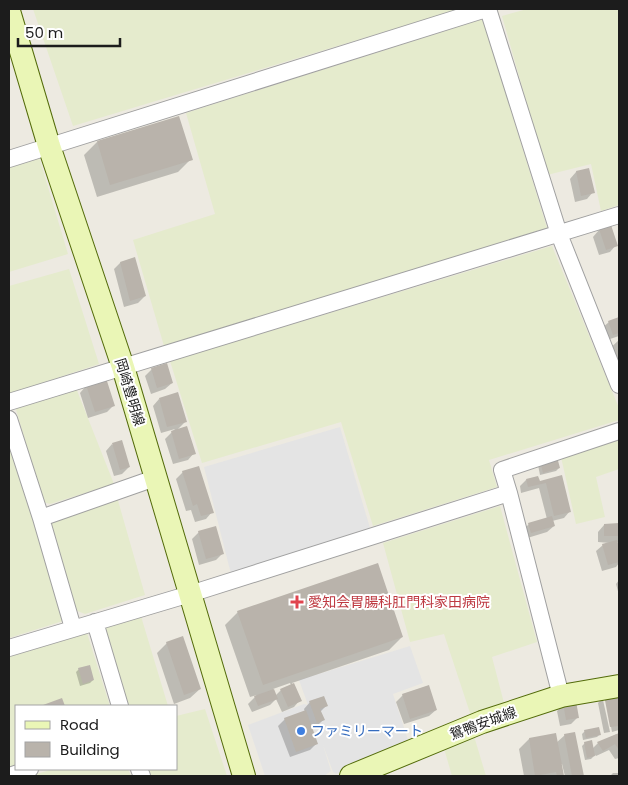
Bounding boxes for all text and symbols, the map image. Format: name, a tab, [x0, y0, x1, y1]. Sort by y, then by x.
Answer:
scale bar	[18, 15, 120, 47]
text: 50 m	[25, 22, 63, 43]
street label: 岡崎豊明線	[110, 356, 150, 428]
place label: 愛知会胃腸科肛門科家田病院	[308, 592, 490, 612]
marker: 愛知会胃腸科肛門科家田病院	[290, 595, 304, 609]
street label: 鴛鴨安城線	[447, 702, 519, 744]
legend	[15, 705, 178, 770]
text: Road	[60, 714, 99, 735]
place label: ファミリーマート	[311, 721, 423, 741]
marker: ファミリーマート	[295, 725, 307, 737]
text: Building	[60, 739, 120, 760]

